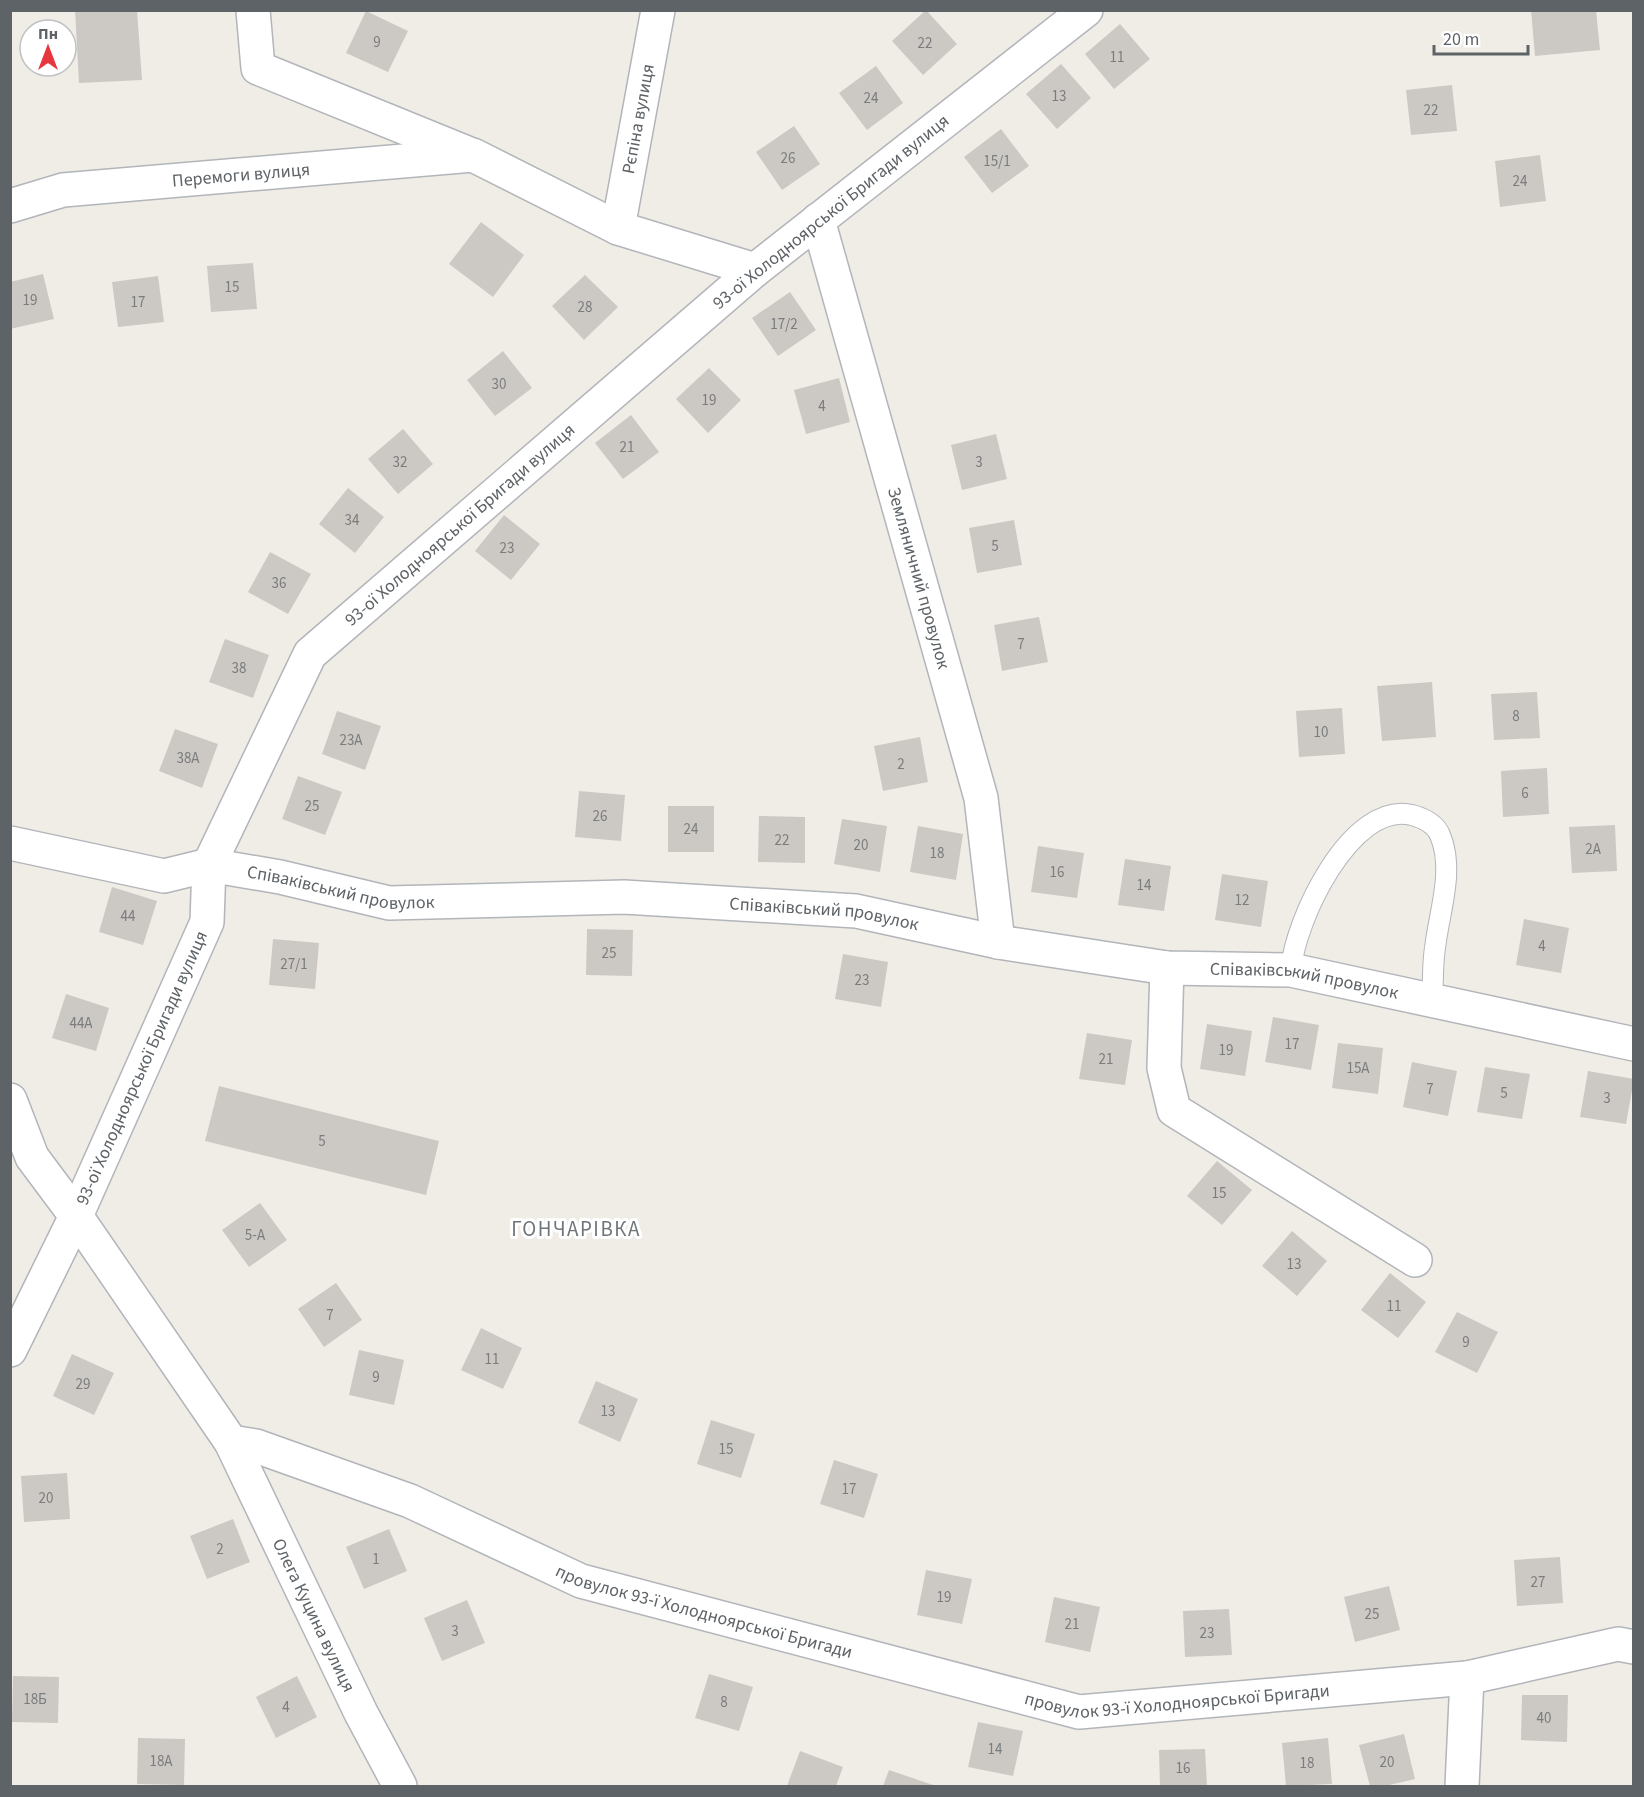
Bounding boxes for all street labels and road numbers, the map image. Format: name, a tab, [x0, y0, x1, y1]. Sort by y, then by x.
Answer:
street label: Рєпіна вулиця	[616, 62, 660, 176]
street label: 93-ої Холодноярської Бригади вулиця	[707, 109, 955, 315]
street label: Перемоги вулиця	[171, 156, 311, 193]
street label: 93-ої Холодноярської Бригади вулиця	[339, 418, 581, 632]
street label: Земляничний провулок	[881, 484, 957, 672]
street label: Співаківський провулок	[245, 859, 435, 915]
street label: Співаківський провулок	[729, 891, 921, 937]
street label: 93-ої Холодноярської Бригади вулиця	[70, 927, 214, 1209]
street label: Співаківський провулок	[1210, 956, 1401, 1005]
street label: Олега Куцина вулиця	[266, 1534, 362, 1696]
street label: провулок 93-ї Холодноярської Бригади	[551, 1558, 855, 1664]
street label: провулок 93-ї Холодноярської Бригади	[1022, 1678, 1331, 1724]

